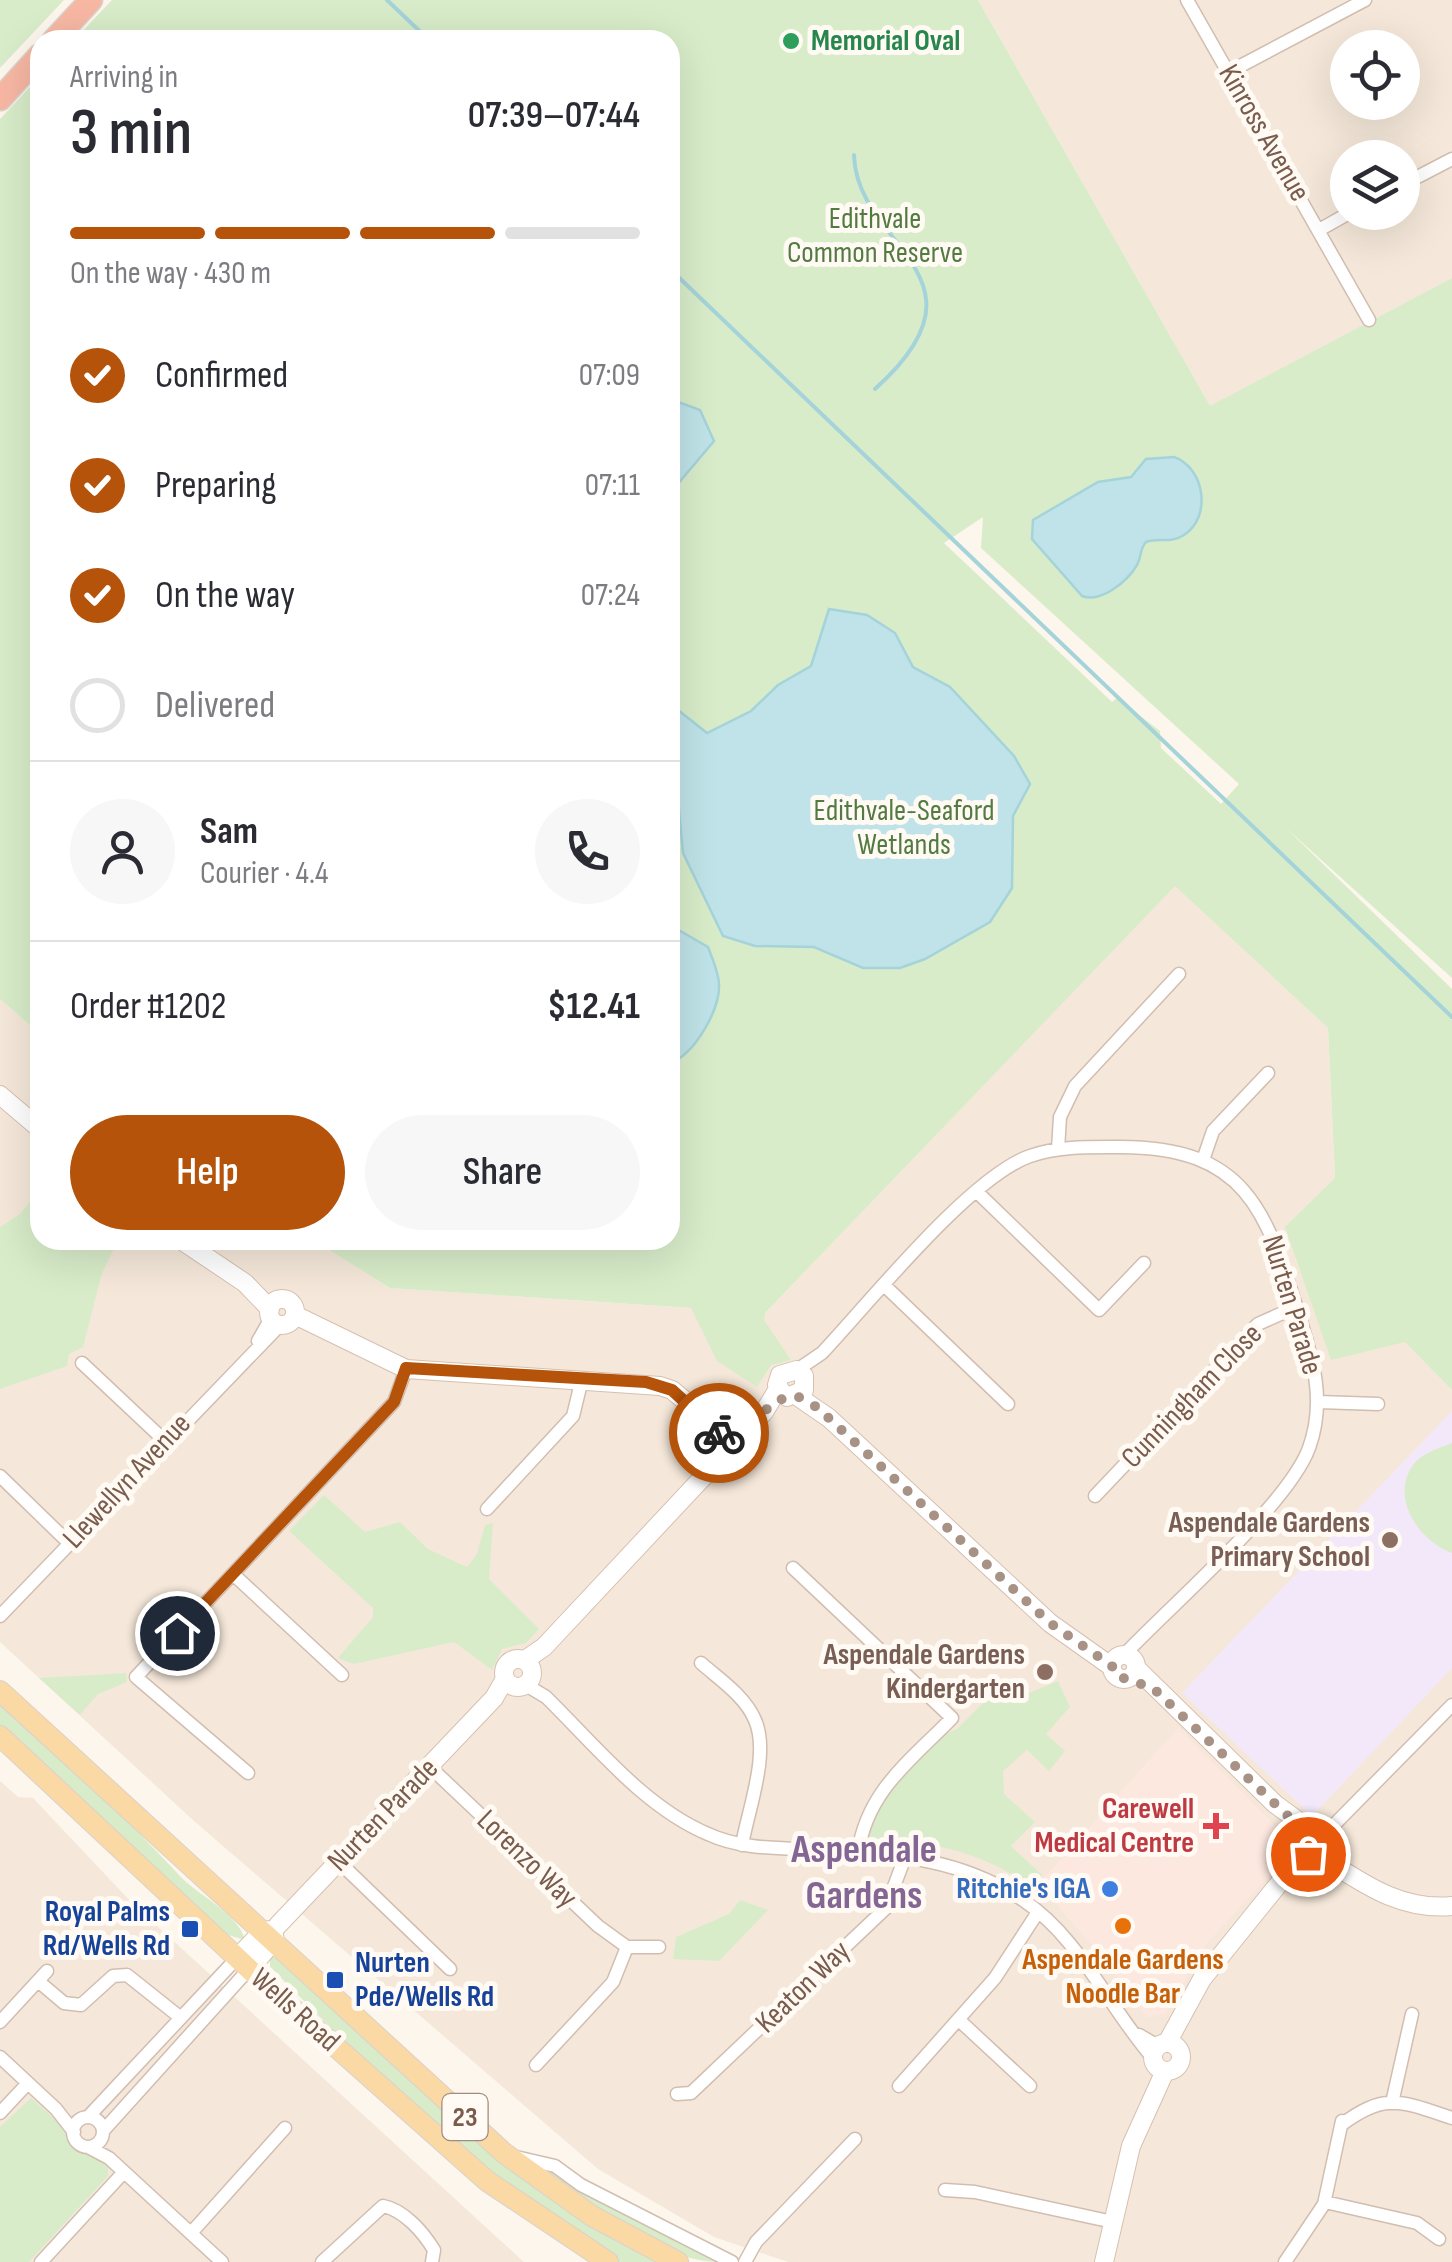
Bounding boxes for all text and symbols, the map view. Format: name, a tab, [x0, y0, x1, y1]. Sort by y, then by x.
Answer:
place label: Memorial Oval	[811, 23, 960, 59]
marker: Memorial Oval	[780, 30, 802, 52]
map controls	[1330, 30, 1420, 230]
button: locate	[1330, 30, 1420, 120]
text: Arriving in	[70, 58, 178, 97]
street label: Kinross Avenue	[1210, 58, 1318, 208]
text: 07:39–07:44	[468, 93, 640, 138]
text: 3 min	[70, 95, 192, 173]
button: layers	[1330, 140, 1420, 230]
park label: Edithvale Common Reserve	[787, 201, 963, 271]
text: On the way · 430 m	[70, 254, 271, 293]
icon: check	[70, 348, 125, 403]
text: Confirmed	[155, 353, 288, 398]
text: 07:09	[579, 356, 640, 395]
icon: check	[70, 458, 125, 513]
text: Preparing	[155, 463, 276, 508]
text: 07:11	[585, 466, 640, 505]
icon: check	[70, 568, 125, 623]
text: On the way	[155, 573, 295, 618]
text: 07:24	[581, 576, 640, 615]
text: Delivered	[155, 683, 275, 728]
park label: Edithvale-Seaford Wetlands	[814, 793, 994, 863]
button: person	[70, 799, 175, 904]
button: phone	[535, 799, 640, 904]
text: Sam	[200, 809, 258, 854]
text: Courier · 4.4	[200, 854, 328, 893]
text: Order #1202	[70, 984, 226, 1029]
text: $12.41	[547, 984, 640, 1029]
button: Help	[70, 1115, 345, 1230]
button: Share	[365, 1115, 640, 1230]
street label: Nurten Parade	[1254, 1231, 1330, 1379]
street label: Cunningham Close	[1114, 1316, 1270, 1476]
courier	[669, 1383, 769, 1483]
street label: Llewellyn Avenue	[55, 1406, 199, 1556]
icon: bike	[692, 1406, 747, 1461]
place label: Aspendale Gardens Primary School	[1167, 1505, 1370, 1575]
marker: Aspendale Gardens Primary School	[1379, 1529, 1401, 1551]
pin	[135, 1591, 220, 1676]
icon: home	[150, 1606, 205, 1661]
place label: Aspendale Gardens Kindergarten	[822, 1637, 1025, 1707]
marker: Aspendale Gardens Kindergarten	[1034, 1661, 1056, 1683]
street label: Nurten Parade	[320, 1751, 446, 1879]
place label: Carewell Medical Centre	[1034, 1791, 1194, 1861]
street label: Lorenzo Way	[469, 1802, 585, 1916]
pin	[1266, 1812, 1351, 1897]
marker: Carewell Medical Centre	[1203, 1813, 1229, 1839]
district label: Aspendale Gardens	[790, 1826, 937, 1920]
icon: bag	[1281, 1827, 1336, 1882]
place label: Ritchie's IGA	[956, 1871, 1091, 1907]
marker: Ritchie's IGA	[1099, 1878, 1121, 1900]
place label: Royal Palms Rd/Wells Rd	[43, 1894, 170, 1964]
marker: Aspendale Gardens Noodle Bar	[1112, 1915, 1134, 1937]
marker: Royal Palms Rd/Wells Rd	[179, 1918, 201, 1940]
street label: Keaton Way	[748, 1933, 858, 2041]
place label: Aspendale Gardens Noodle Bar	[1021, 1942, 1224, 2012]
place label: Nurten Pde/Wells Rd	[355, 1945, 494, 2015]
street label: Wells Road	[243, 1961, 347, 2059]
marker: Nurten Pde/Wells Rd	[324, 1969, 346, 1991]
road number: 23	[442, 2094, 488, 2140]

